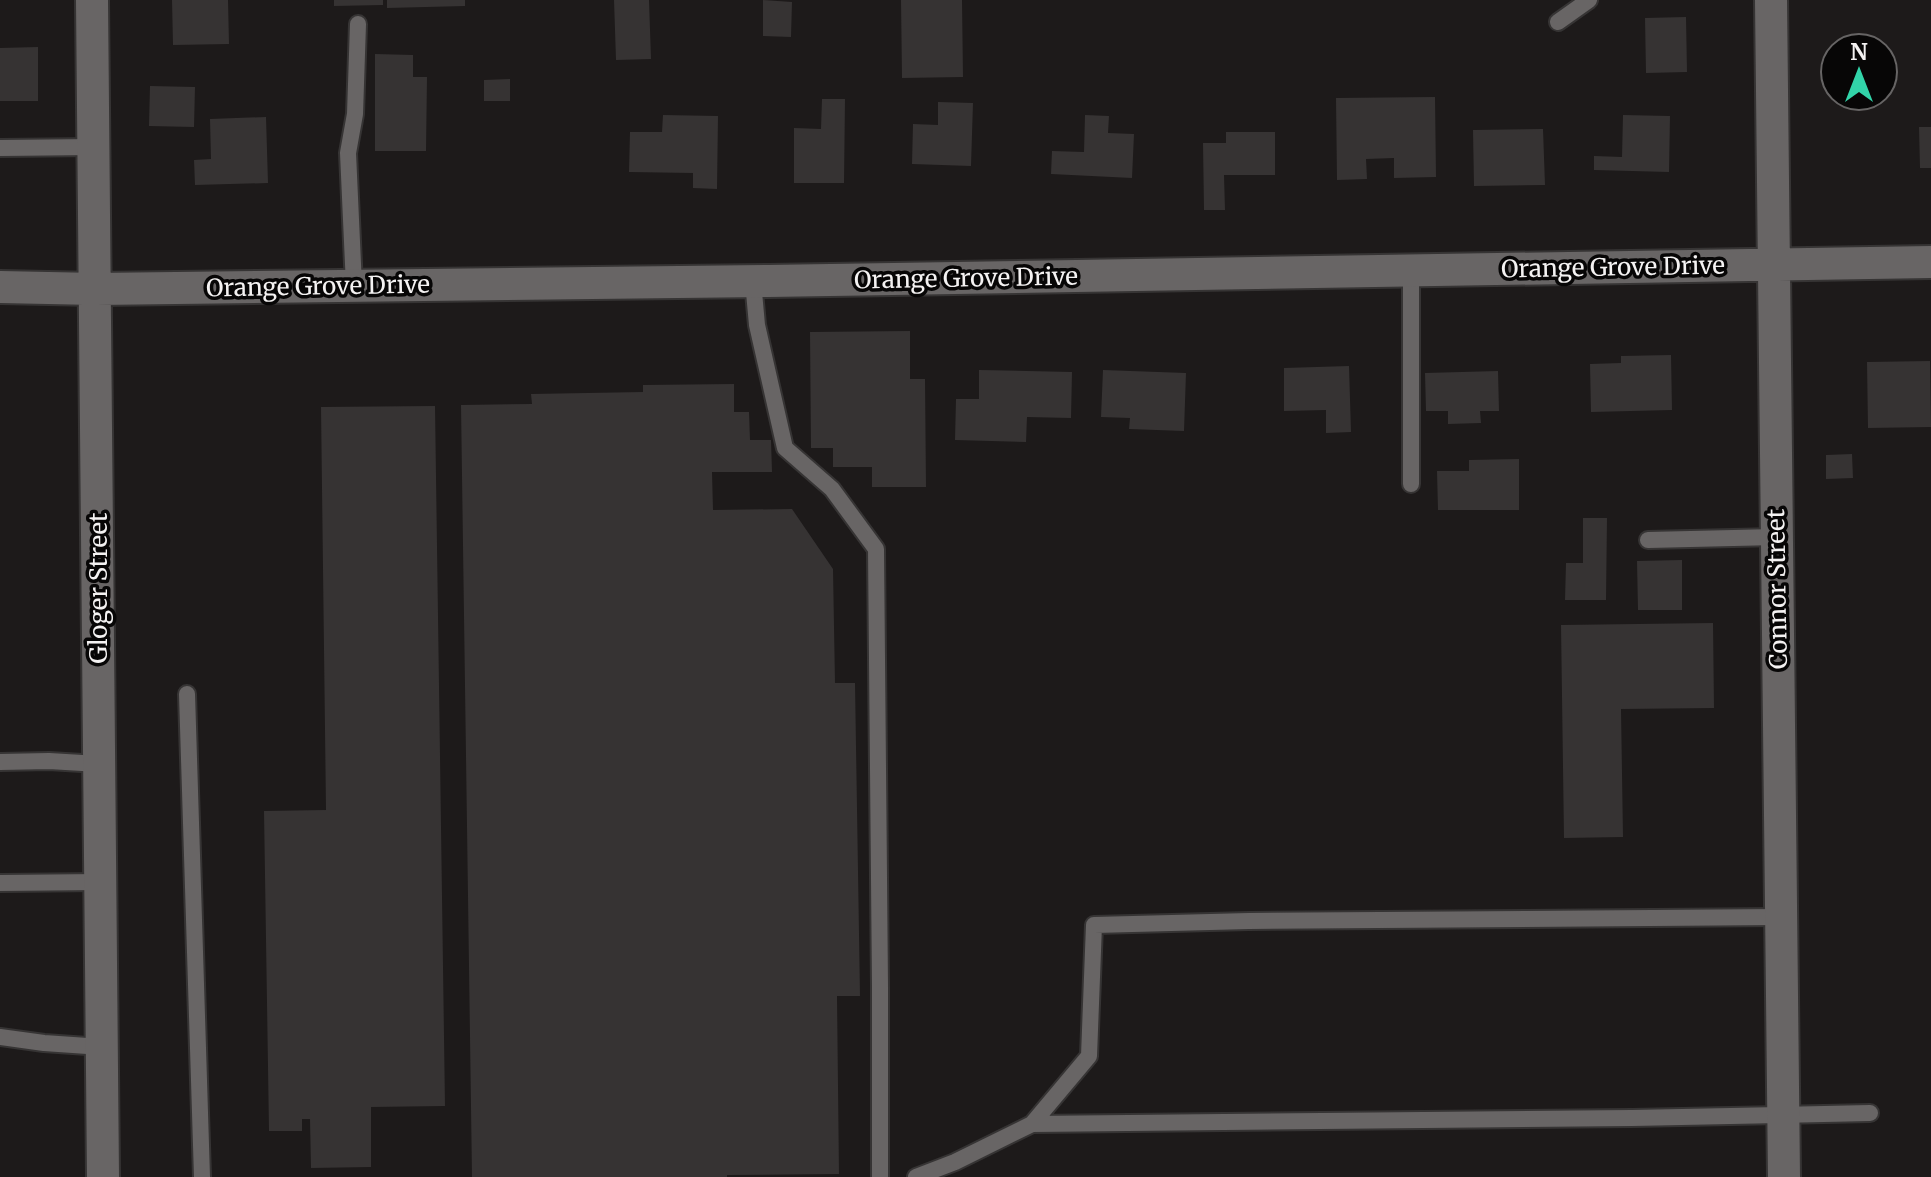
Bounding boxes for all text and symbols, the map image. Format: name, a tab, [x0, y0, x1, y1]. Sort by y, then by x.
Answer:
north arrow	[1819, 32, 1899, 112]
text: N	[1850, 38, 1868, 66]
street label: Orange Grove Drive	[1501, 250, 1725, 284]
street label: Orange Grove Drive	[854, 261, 1078, 295]
street label: Orange Grove Drive	[206, 269, 430, 303]
street label: Connor Street	[1760, 508, 1794, 669]
street label: Gloger Street	[83, 512, 114, 663]

